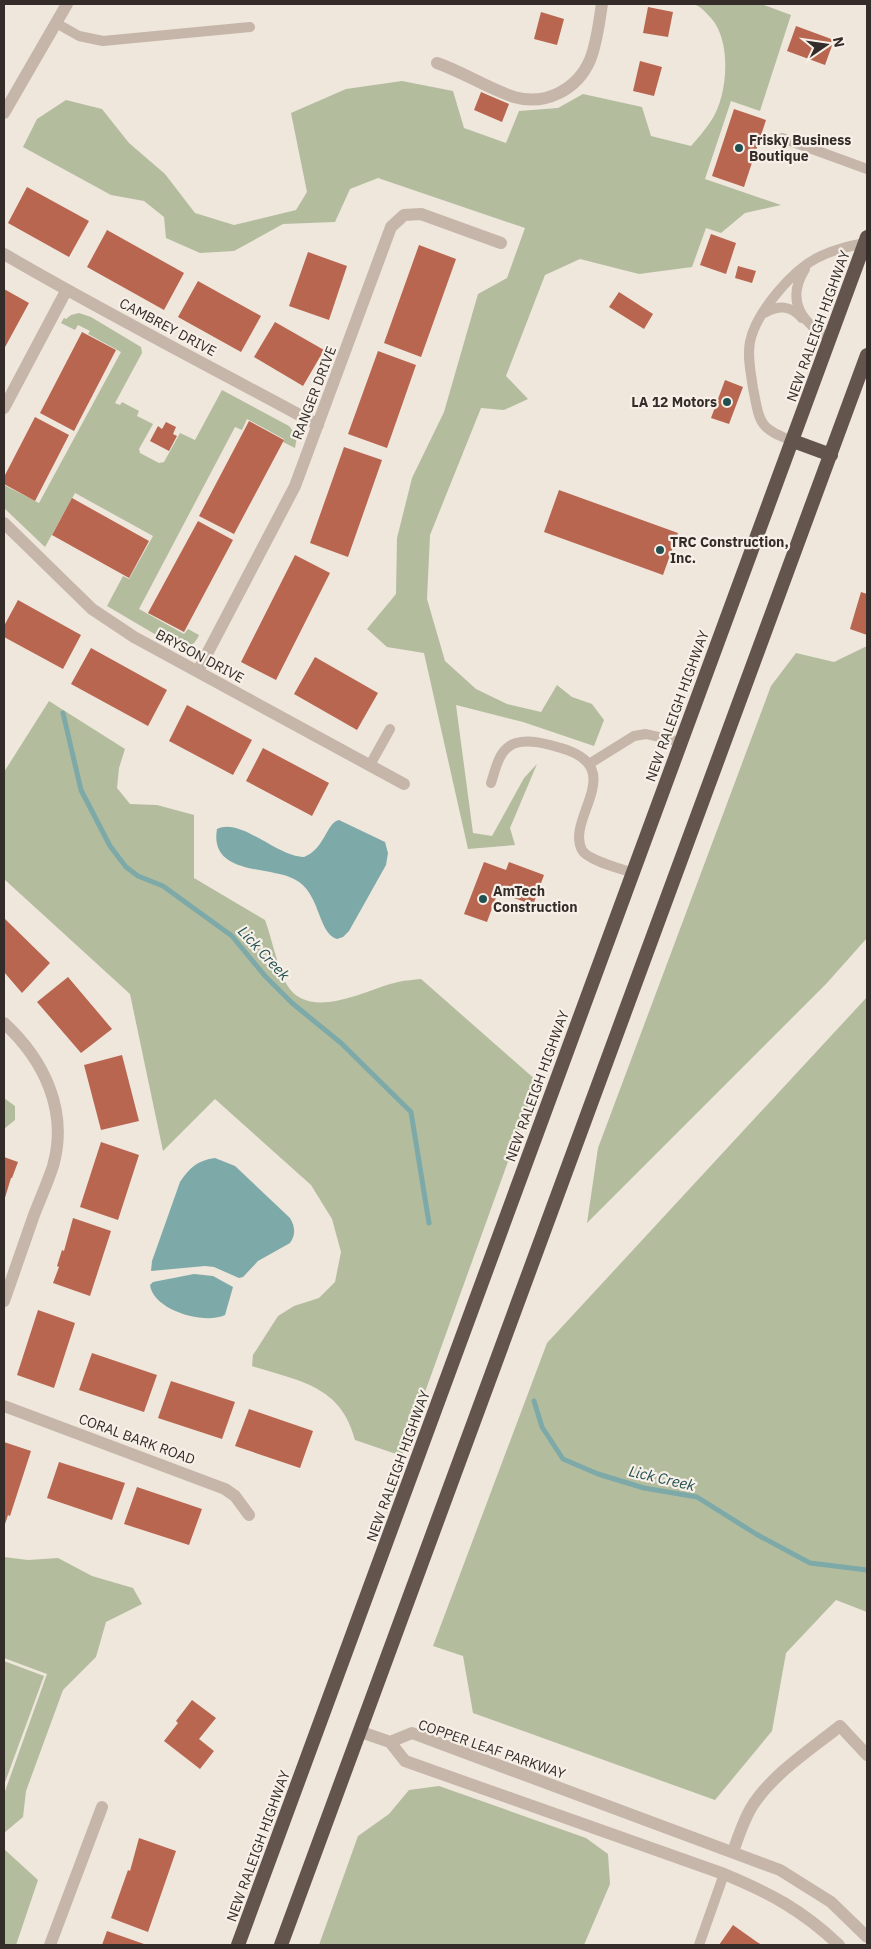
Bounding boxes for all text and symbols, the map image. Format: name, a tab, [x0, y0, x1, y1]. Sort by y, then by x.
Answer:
north arrow	[801, 20, 851, 70]
text: N	[829, 35, 849, 49]
place label: Frisky Business Boutique	[749, 131, 851, 165]
marker: Frisky Business Boutique	[733, 142, 745, 154]
street label: NEW RALEIGH HIGHWAY	[782, 247, 854, 404]
street label: CAMBREY DRIVE	[116, 294, 220, 360]
street label: RANGER DRIVE	[288, 344, 340, 442]
place label: LA 12 Motors	[631, 393, 717, 411]
marker: LA 12 Motors	[721, 396, 733, 408]
place label: TRC Construction, Inc.	[670, 533, 789, 567]
marker: TRC Construction, Inc.	[654, 544, 666, 556]
street label: BRYSON DRIVE	[153, 625, 247, 687]
street label: NEW RALEIGH HIGHWAY	[641, 627, 713, 784]
place label: AmTech Construction	[493, 882, 578, 916]
marker: AmTech Construction	[477, 893, 489, 905]
water label: Lick Creek	[234, 922, 294, 984]
street label: NEW RALEIGH HIGHWAY	[501, 1007, 573, 1164]
street label: NEW RALEIGH HIGHWAY	[362, 1387, 434, 1544]
street label: CORAL BARK ROAD	[76, 1410, 198, 1468]
water label: Lick Creek	[627, 1461, 697, 1495]
street label: COPPER LEAF PARKWAY	[416, 1715, 569, 1783]
street label: NEW RALEIGH HIGHWAY	[222, 1767, 294, 1924]

